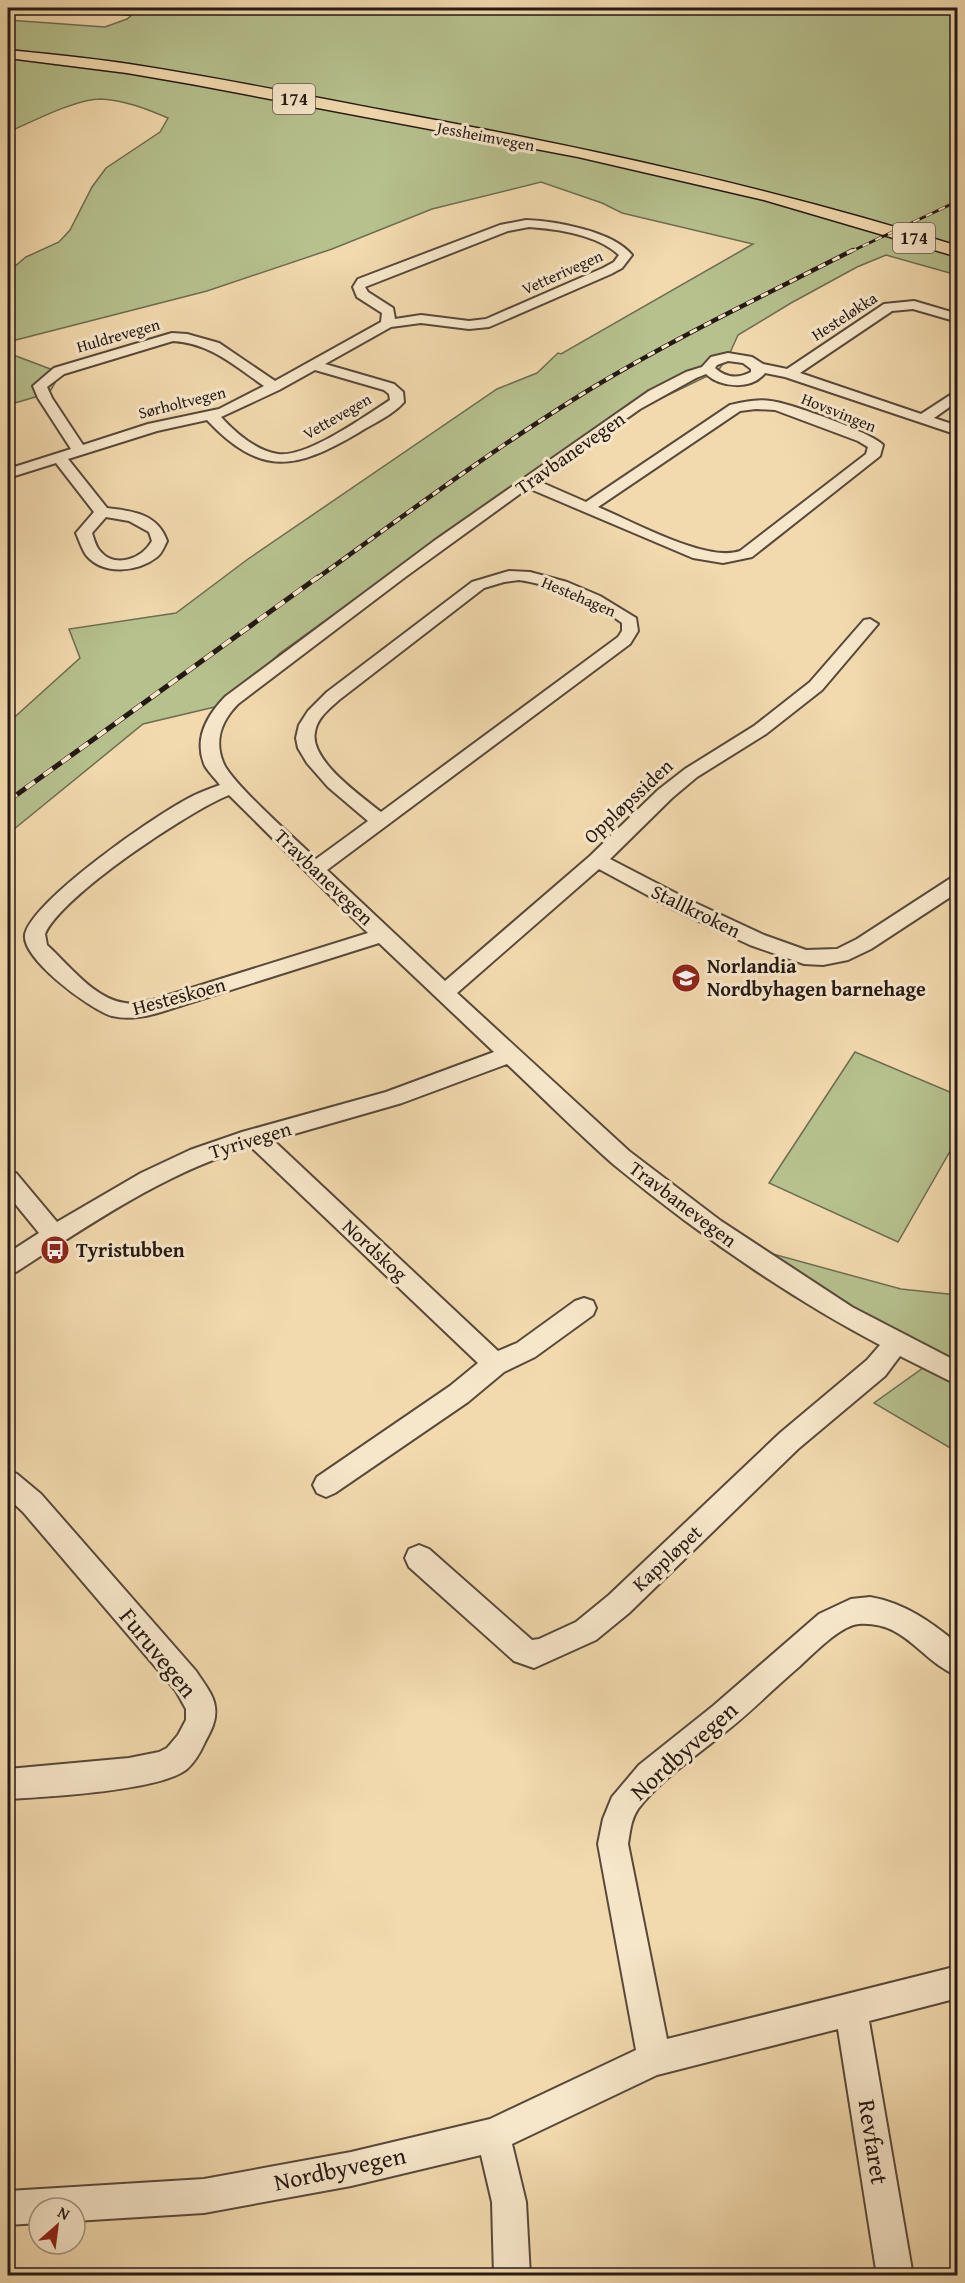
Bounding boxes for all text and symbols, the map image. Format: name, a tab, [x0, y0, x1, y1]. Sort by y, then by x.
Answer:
road number: 174	[273, 84, 315, 114]
street label: Jessheimvegen	[433, 114, 537, 157]
road number: 174	[893, 223, 935, 253]
street label: Vetterivegen	[518, 243, 606, 301]
street label: Hesteløkka	[806, 286, 882, 346]
street label: Huldrevegen	[73, 312, 163, 358]
street label: Sørholtvegen	[136, 380, 228, 424]
street label: Hovsvingen	[798, 386, 880, 438]
street label: Vettevegen	[298, 387, 376, 445]
street label: Travbanevegen	[509, 404, 631, 501]
street label: Hestehagen	[538, 570, 620, 622]
street label: Oppløpssiden	[576, 751, 679, 850]
street label: Travbanevegen	[268, 822, 381, 932]
street label: Stallkroken	[647, 876, 746, 945]
place label: Norlandia Nordbyhagen barnehage	[707, 951, 926, 1003]
school or university icon: Norlandia Nordbyhagen barnehage	[670, 962, 702, 994]
street label: Hesteskoen	[129, 969, 229, 1022]
street label: Tyrivegen	[205, 1113, 294, 1166]
street label: Travbanevegen	[623, 1153, 743, 1254]
street label: Nordskog	[336, 1212, 414, 1288]
bus stop icon: Tyristubben	[39, 1234, 71, 1266]
place label: Tyristubben	[76, 1235, 185, 1264]
street label: Kappløpet	[625, 1518, 708, 1598]
street label: Furuvegen	[111, 1600, 206, 1706]
street label: Nordbyvegen	[622, 1692, 746, 1809]
street label: Revfaret	[850, 2097, 898, 2187]
street label: Nordbyvegen	[271, 2137, 410, 2200]
north arrow	[27, 2196, 87, 2256]
text: N	[54, 2200, 75, 2226]

